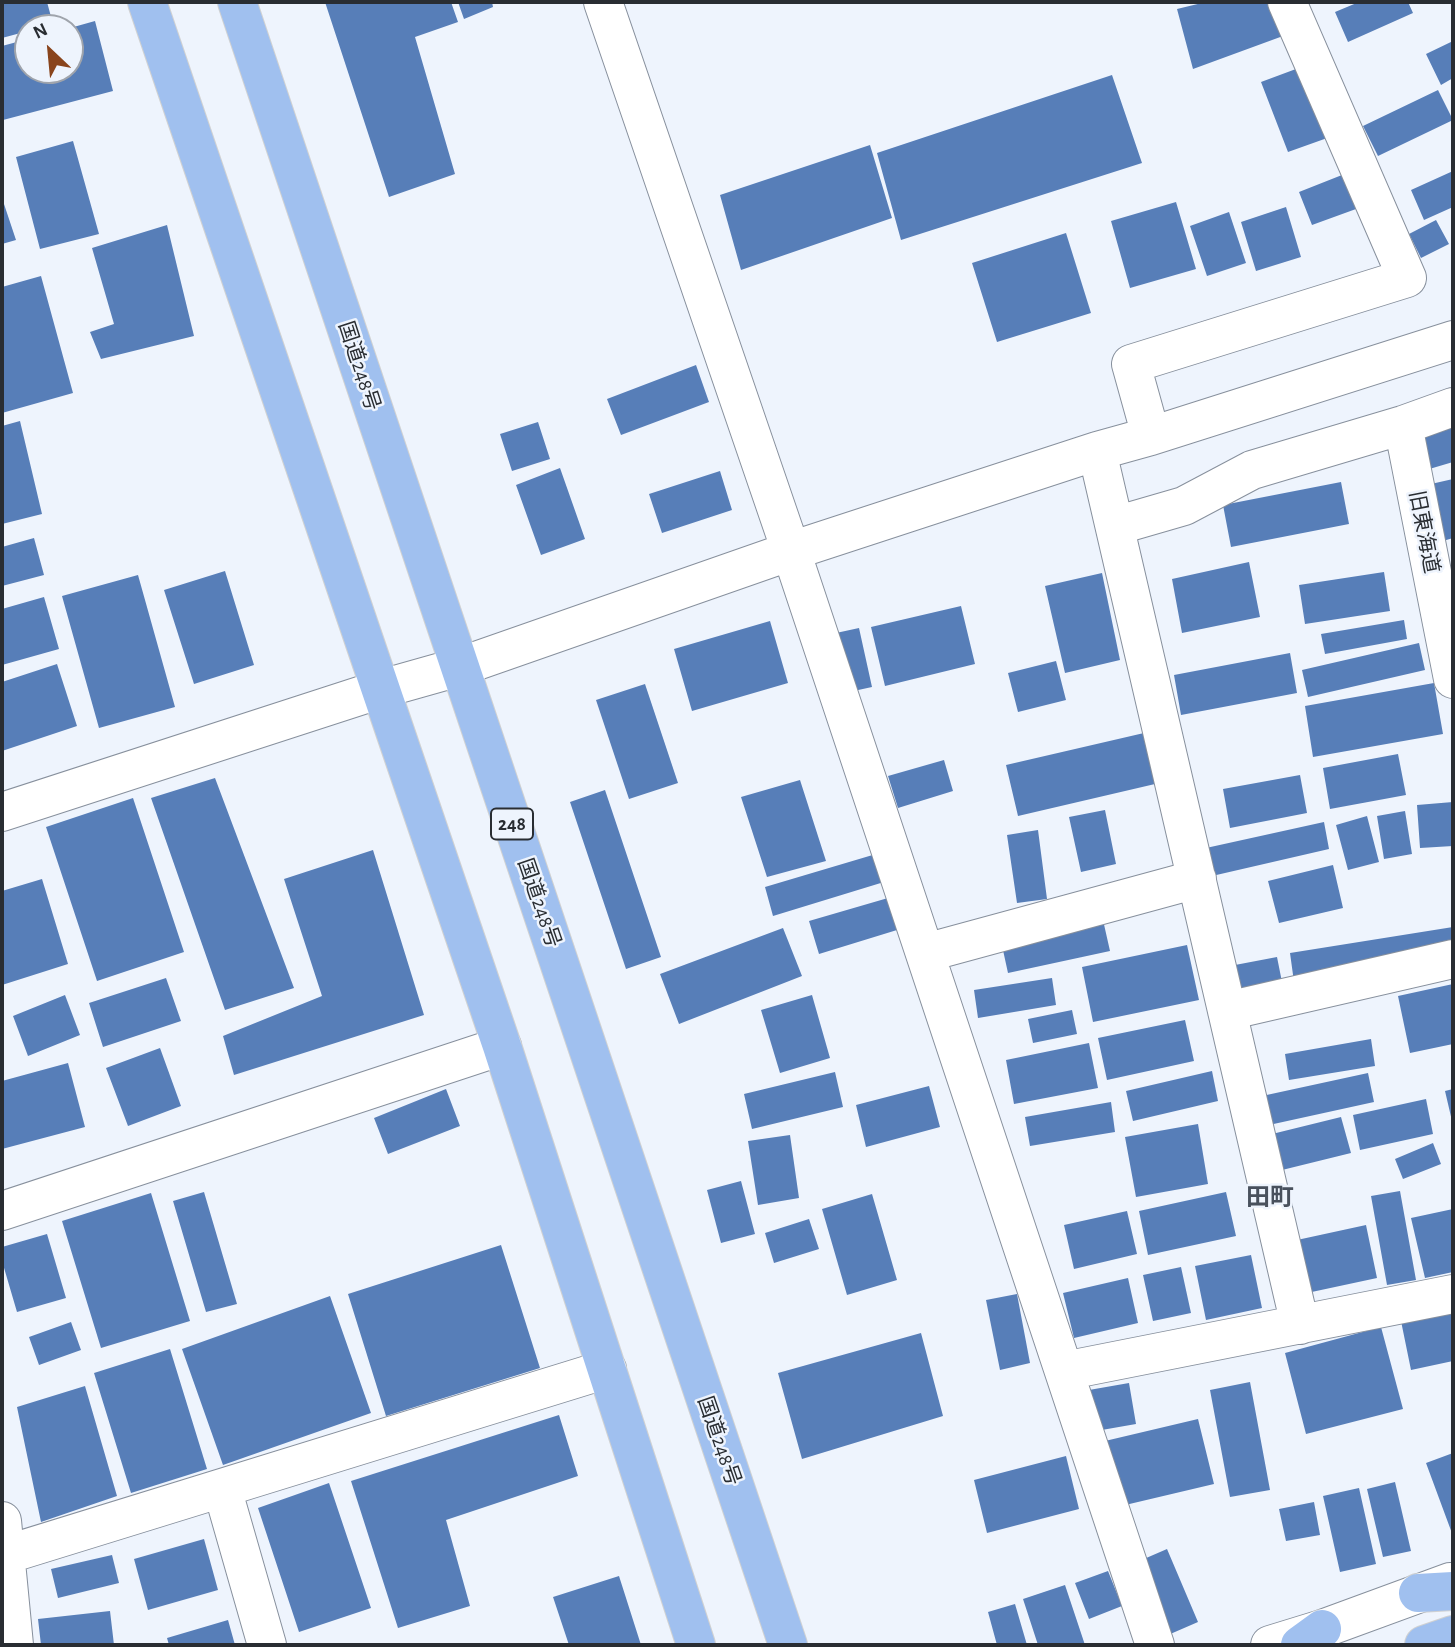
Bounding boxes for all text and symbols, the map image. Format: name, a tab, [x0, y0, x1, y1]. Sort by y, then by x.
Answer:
north arrow	[14, 14, 84, 84]
text: N	[30, 20, 51, 43]
street label: 国道248号	[333, 318, 385, 414]
street label: 旧東海道	[1404, 488, 1444, 576]
road number: 248	[491, 808, 533, 839]
street label: 国道248号	[512, 855, 566, 951]
district label: 田町	[1246, 1184, 1294, 1212]
street label: 国道248号	[692, 1393, 746, 1489]

